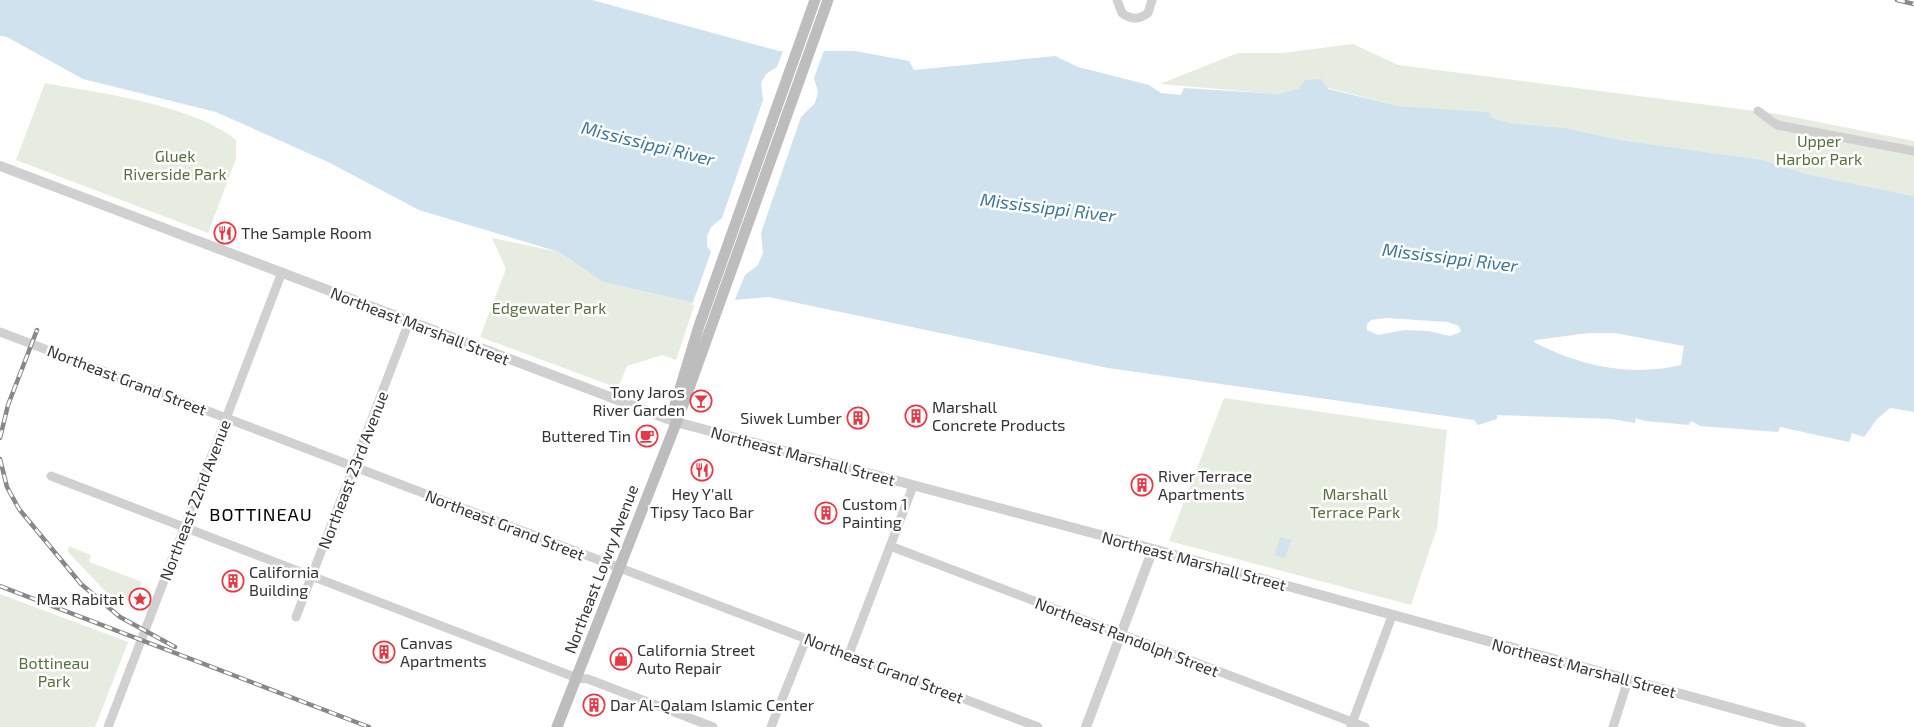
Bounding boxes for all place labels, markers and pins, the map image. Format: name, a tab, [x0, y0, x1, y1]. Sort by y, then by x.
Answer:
restaurant icon: The Sample Room	[213, 221, 237, 245]
place label: The Sample Room	[241, 223, 372, 242]
place label: Tony Jaros River Garden	[592, 382, 685, 419]
bar icon: Tony Jaros River Garden	[689, 389, 713, 413]
place label: Marshall Concrete Products	[932, 397, 1065, 434]
building icon: Marshall Concrete Products	[904, 404, 928, 428]
building icon: Siwek Lumber	[846, 406, 870, 430]
place label: Siwek Lumber	[740, 408, 843, 427]
cafe icon: Buttered Tin	[635, 424, 659, 448]
place label: Buttered Tin	[541, 426, 631, 445]
restaurant icon: Hey Y'all Tipsy Taco Bar	[690, 458, 714, 482]
place label: River Terrace Apartments	[1158, 466, 1252, 503]
building icon: River Terrace Apartments	[1130, 473, 1154, 497]
place label: Hey Y'all Tipsy Taco Bar	[650, 484, 755, 521]
place label: Custom 1 Painting	[842, 494, 908, 531]
building icon: Custom 1 Painting	[814, 501, 838, 525]
place label: California Building	[249, 562, 319, 599]
building icon: California Building	[221, 569, 245, 593]
place icon: Max Rabitat	[128, 587, 152, 611]
place label: Max Rabitat	[36, 589, 124, 608]
place label: Canvas Apartments	[400, 633, 487, 670]
building icon: Canvas Apartments	[372, 640, 396, 664]
place label: California Street Auto Repair	[637, 640, 755, 677]
shop icon: California Street Auto Repair	[609, 647, 633, 671]
building icon: Dar Al-Qalam Islamic Center	[582, 693, 606, 717]
place label: Dar Al-Qalam Islamic Center	[610, 695, 815, 715]

